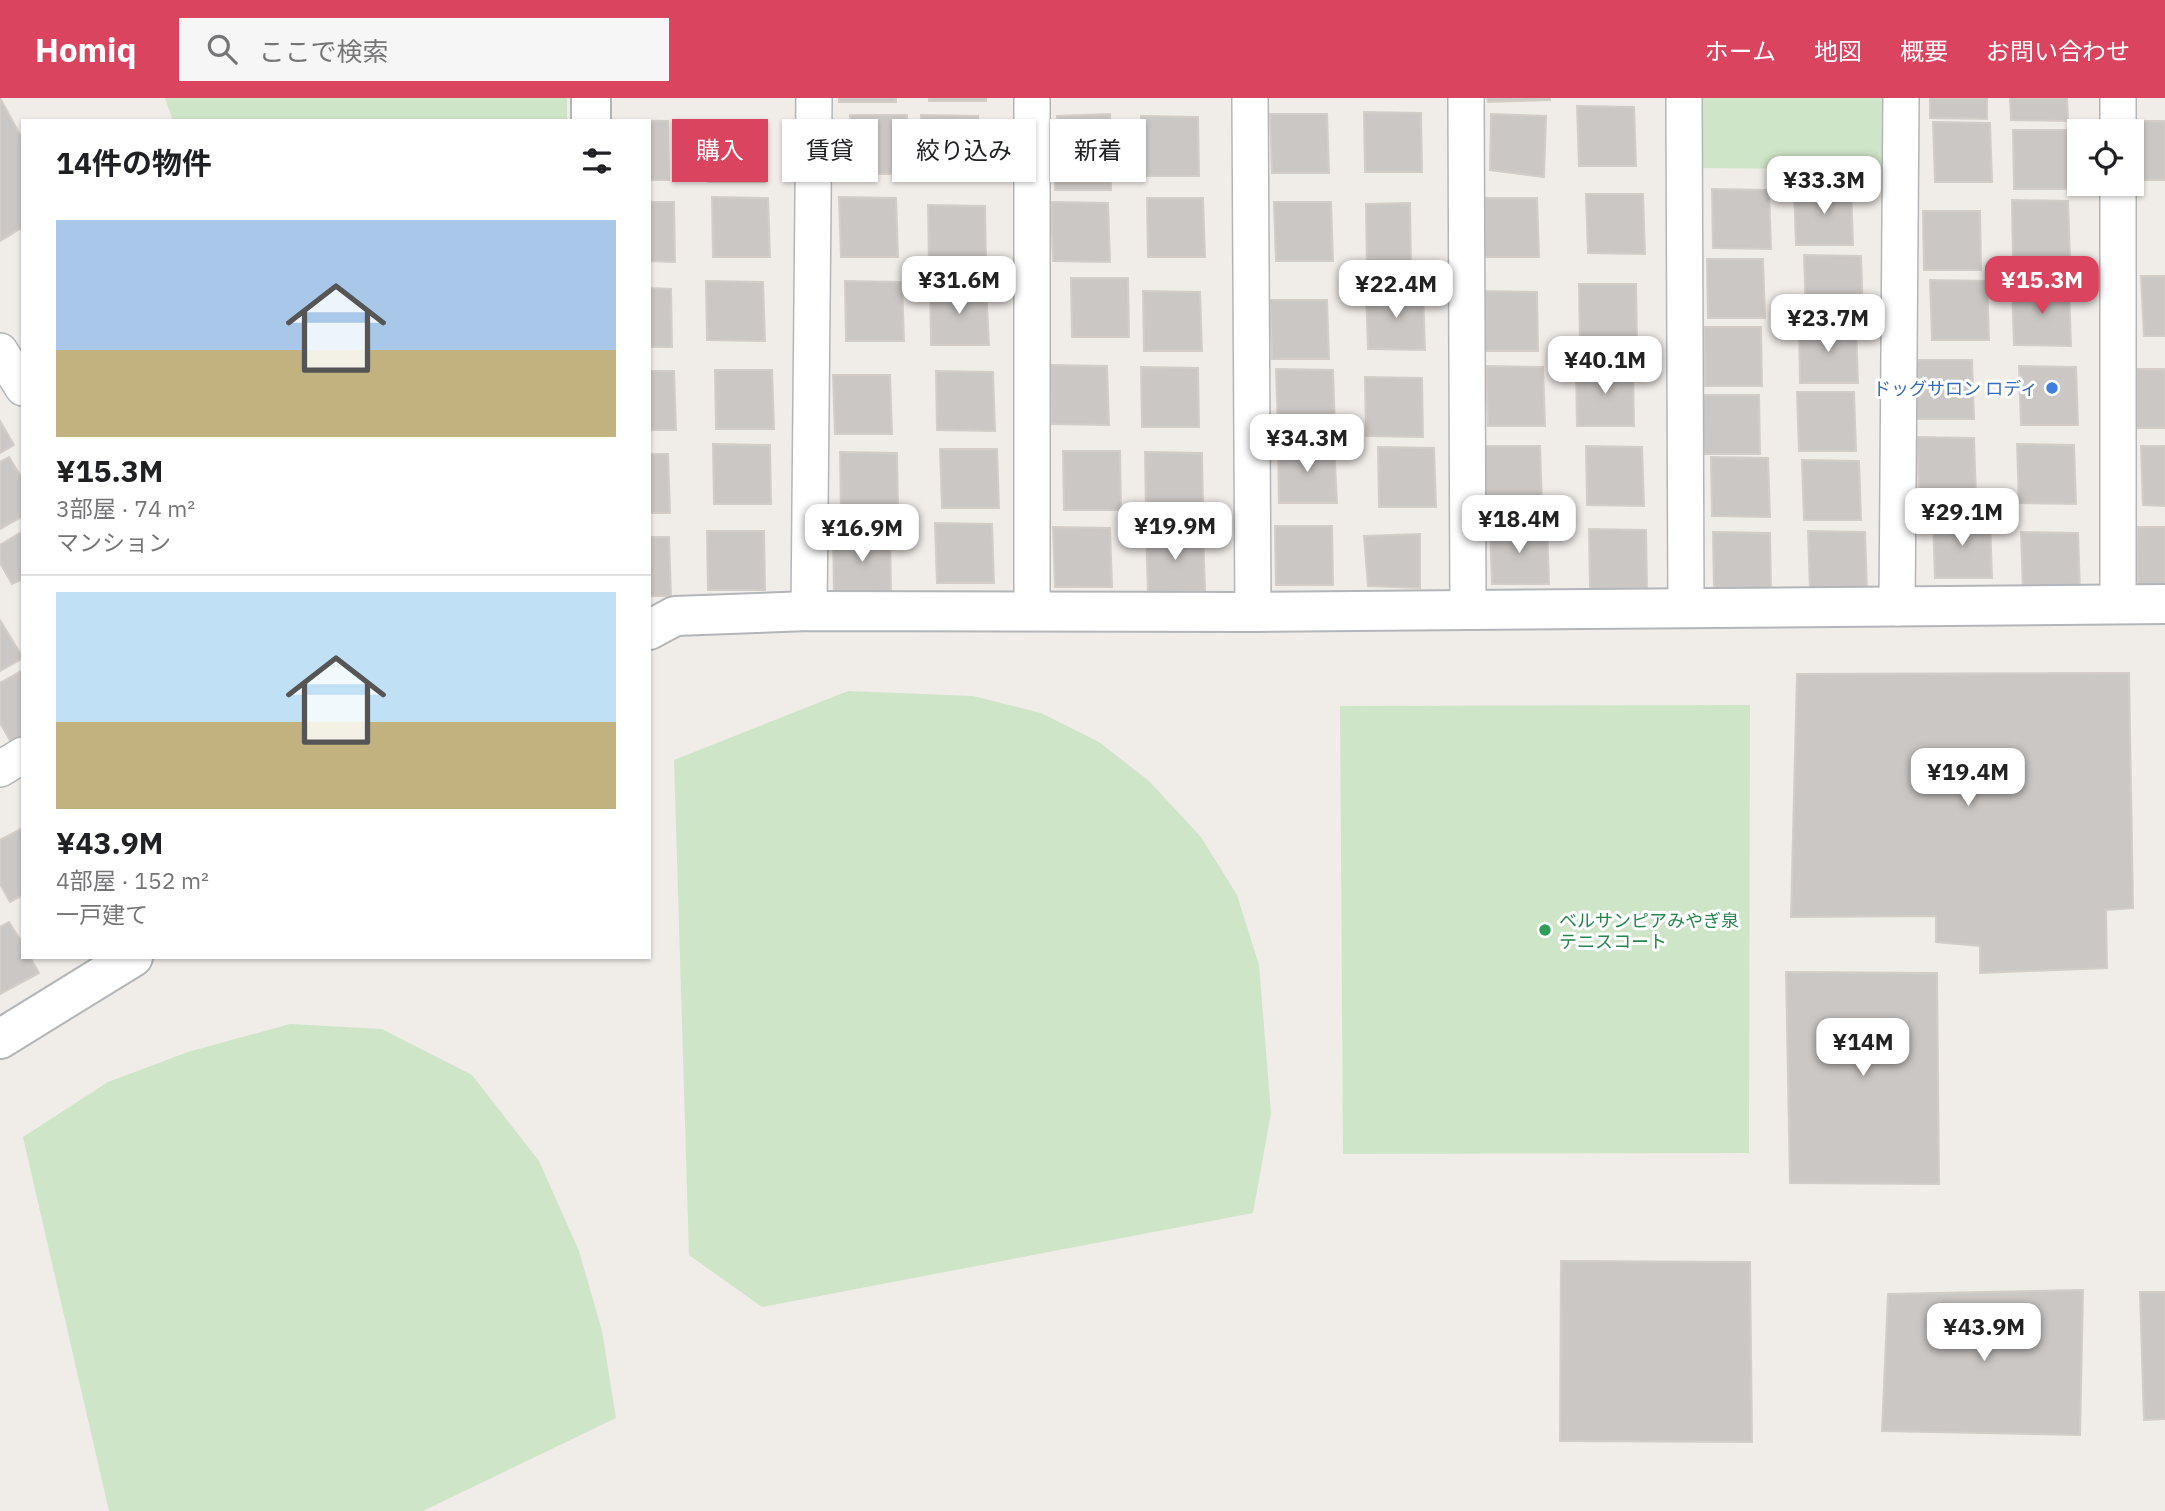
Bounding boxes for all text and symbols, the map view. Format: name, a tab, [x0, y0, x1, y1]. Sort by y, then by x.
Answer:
search box	[179, 18, 669, 81]
text: Homiq	[35, 28, 137, 71]
icon: search	[203, 30, 241, 68]
text: ここで検索	[259, 34, 389, 68]
text: ホーム	[1705, 35, 1776, 67]
text: 地図	[1814, 35, 1862, 67]
text: 概要	[1900, 35, 1948, 67]
text: お問い合わせ	[1986, 35, 2130, 67]
chip: 購入	[672, 119, 768, 182]
chip: 賃貸	[782, 119, 878, 182]
chip: 絞り込み	[892, 119, 1036, 182]
chip: 新着	[1050, 119, 1146, 182]
map controls	[2067, 119, 2144, 196]
button: locate	[2067, 119, 2144, 196]
icon: filters	[578, 142, 616, 180]
text: 14件の物件	[56, 143, 212, 182]
pin: ¥33.3M	[1767, 156, 1881, 216]
text: ¥33.3M	[1783, 164, 1865, 194]
pin: ¥31.6M	[902, 256, 1016, 316]
pin: ¥15.3M	[1985, 256, 2099, 316]
pin: ¥22.4M	[1339, 260, 1453, 320]
text: ¥31.6M	[918, 264, 1000, 294]
text: ¥15.3M	[2001, 264, 2083, 294]
icon: home	[273, 265, 399, 391]
text: ¥22.4M	[1355, 268, 1437, 298]
pin: ¥23.7M	[1771, 294, 1885, 354]
text: ¥23.7M	[1787, 302, 1869, 332]
pin: ¥40.1M	[1548, 336, 1662, 396]
text: ¥40.1M	[1564, 344, 1646, 374]
place label: ドッグサロン ロディ	[1873, 377, 2038, 400]
marker: ドッグサロン ロディ	[2044, 380, 2060, 396]
pin: ¥34.3M	[1250, 414, 1364, 474]
text: ¥34.3M	[1266, 422, 1348, 452]
text: ¥15.3M	[56, 451, 163, 490]
pin: ¥29.1M	[1905, 489, 2019, 548]
text: 3部屋 · 74 m²	[56, 493, 195, 523]
pin: ¥18.4M	[1462, 496, 1576, 555]
text: ¥29.1M	[1921, 496, 2003, 526]
pin: ¥19.9M	[1118, 503, 1232, 562]
text: ¥18.4M	[1478, 503, 1560, 533]
pin: ¥16.9M	[805, 504, 919, 564]
text: ¥19.9M	[1134, 510, 1216, 540]
text: ¥16.9M	[821, 512, 903, 542]
text: マンション	[56, 527, 171, 557]
icon: home	[273, 637, 399, 763]
pin: ¥19.4M	[1911, 748, 2025, 808]
text: ¥19.4M	[1927, 756, 2009, 786]
text: ¥43.9M	[56, 823, 163, 862]
text: 4部屋 · 152 m²	[56, 865, 209, 895]
text: 一戸建て	[56, 899, 148, 929]
place label: ベルサンピアみやぎ泉 テニスコート	[1559, 909, 1739, 953]
marker: ベルサンピアみやぎ泉 テニスコート	[1537, 922, 1553, 938]
pin: ¥14M	[1822, 1018, 1904, 1078]
text: ¥14M	[1832, 1026, 1894, 1056]
pin: ¥43.9M	[1927, 1304, 2041, 1363]
text: ¥43.9M	[1943, 1311, 2025, 1341]

